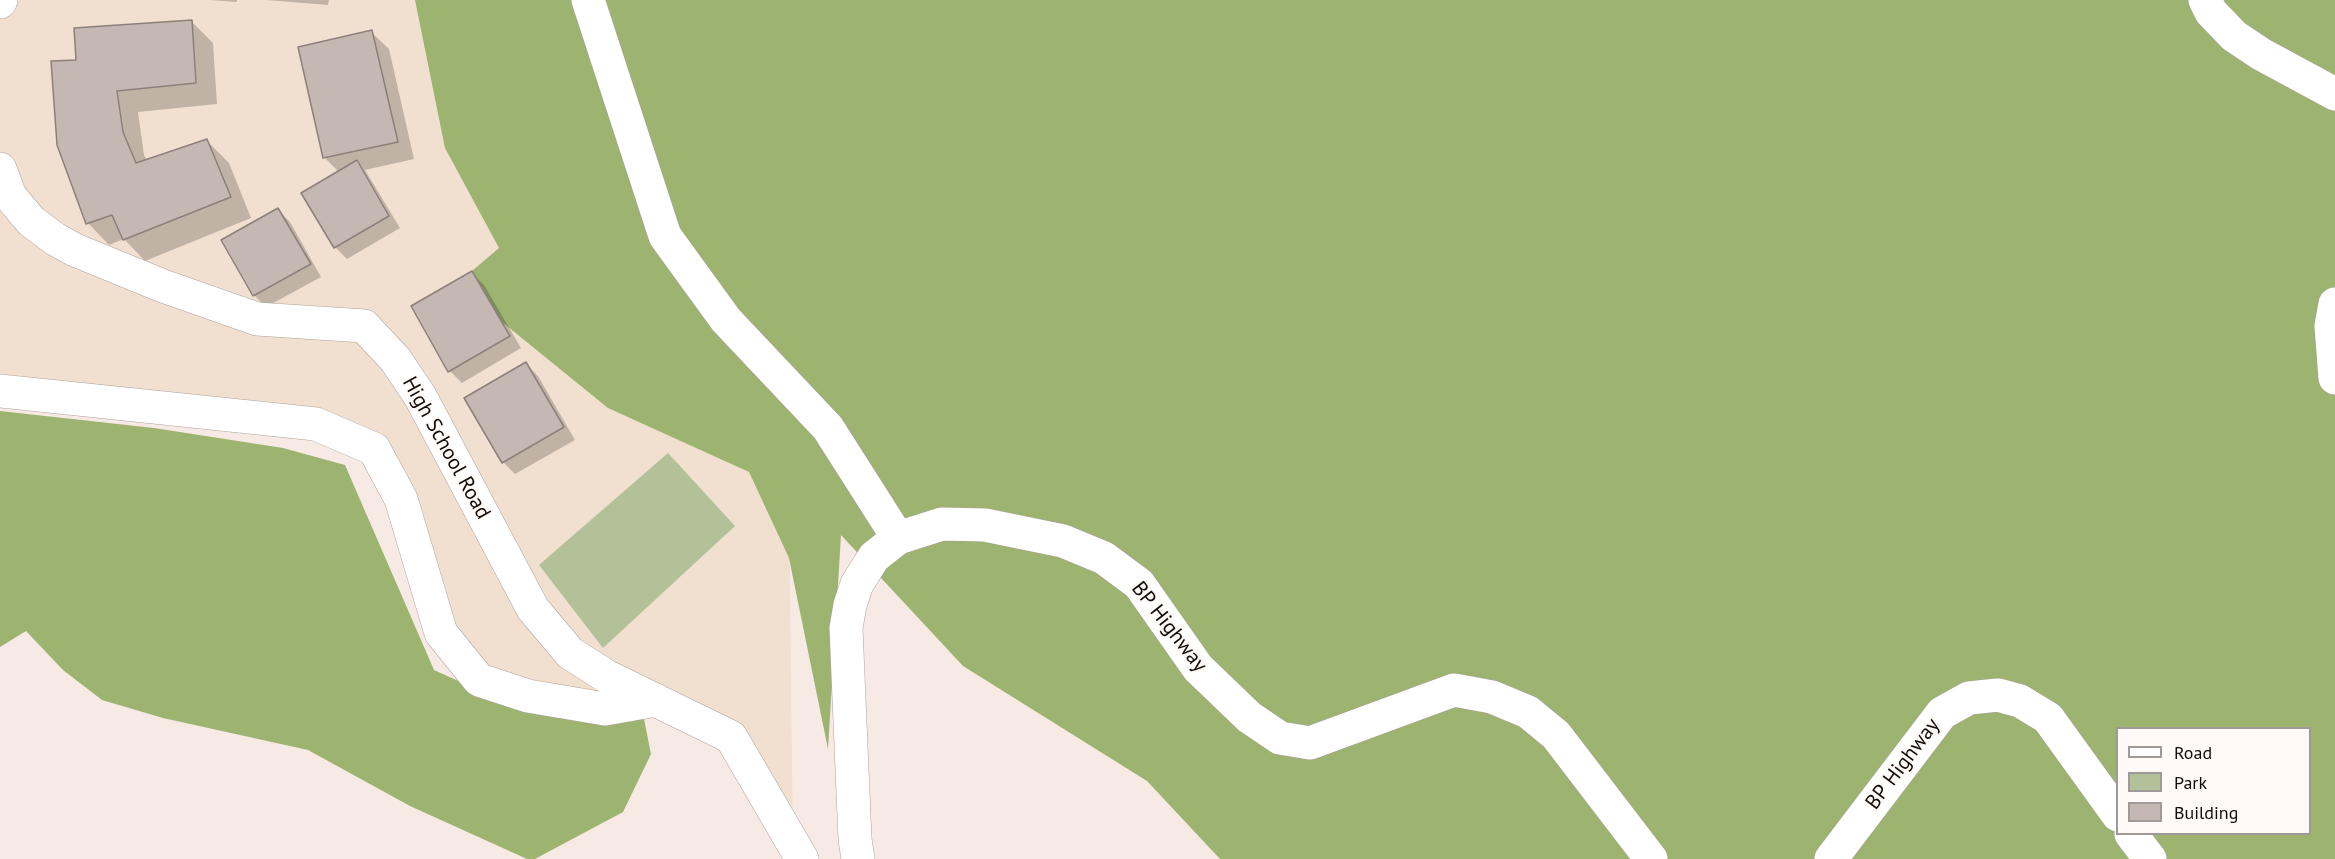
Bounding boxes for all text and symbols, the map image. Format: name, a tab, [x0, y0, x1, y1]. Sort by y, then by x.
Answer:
street label: High School Road	[396, 372, 496, 524]
street label: BP Highway	[1126, 577, 1212, 677]
street label: BP Highway	[1861, 713, 1945, 815]
legend	[2116, 727, 2311, 835]
text: Road	[2174, 741, 2212, 764]
text: Park	[2174, 771, 2207, 794]
text: Building	[2174, 801, 2238, 824]

